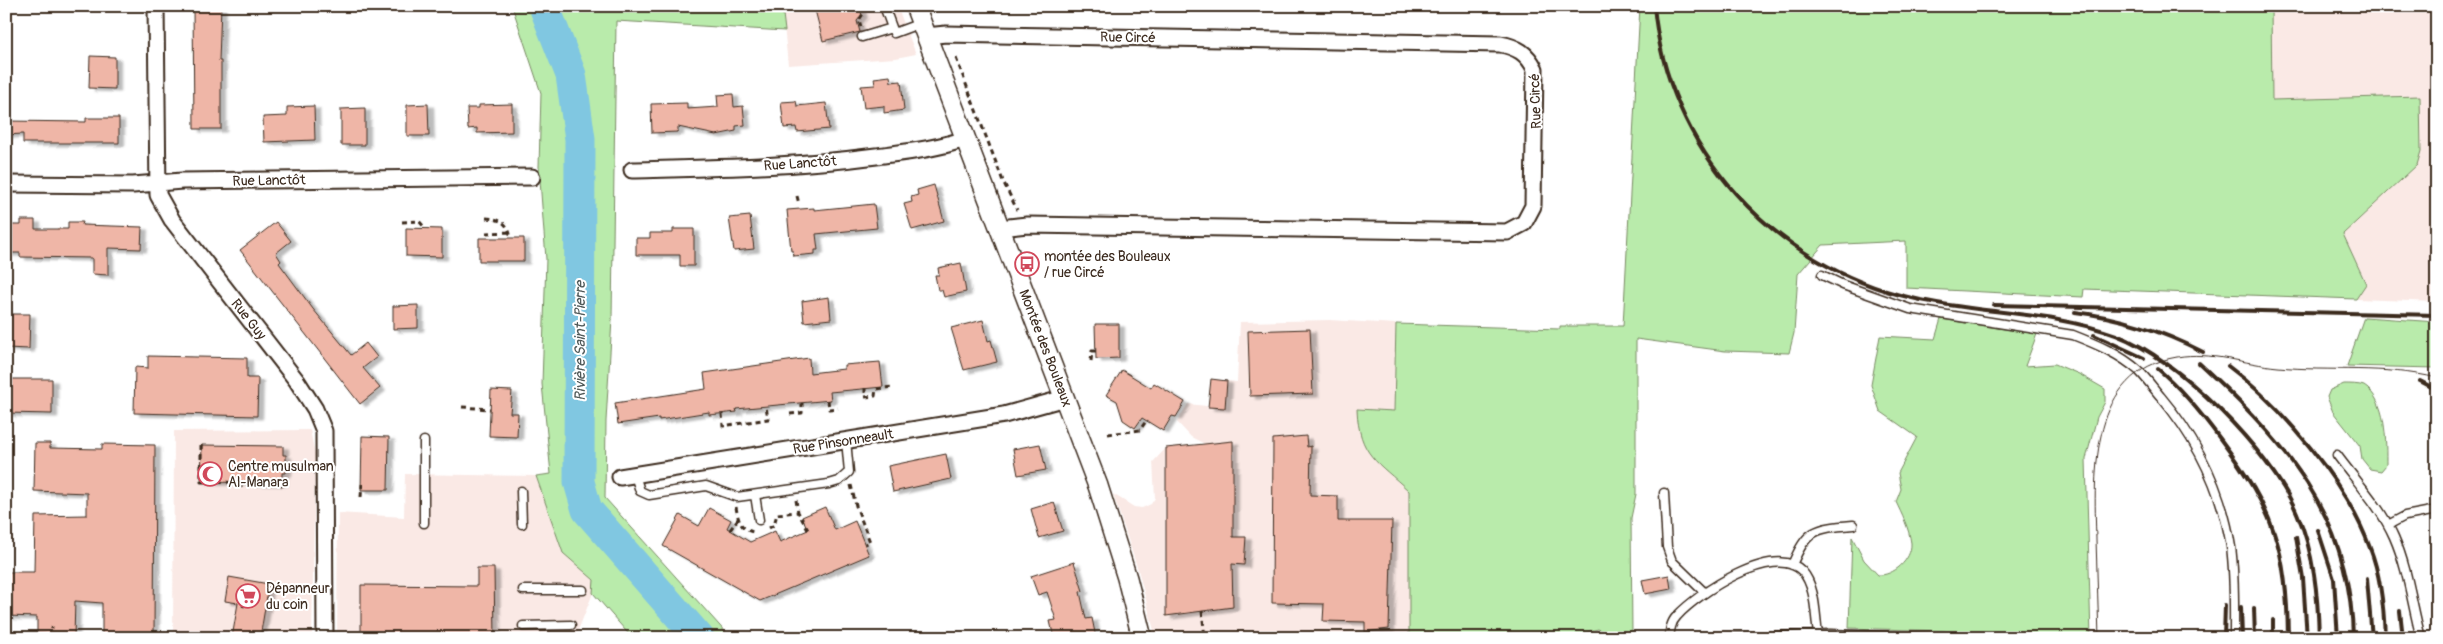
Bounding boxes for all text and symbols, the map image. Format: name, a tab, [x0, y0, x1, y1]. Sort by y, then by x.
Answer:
street label: Rue Circé	[1100, 29, 1156, 46]
street label: Rue Circé	[1526, 73, 1545, 129]
street label: Rue Lanctôt	[763, 152, 837, 175]
street label: Rue Lanctôt	[232, 171, 306, 190]
place label: montée des Bouleaux / rue Circé	[1044, 248, 1171, 281]
bus stop icon: montée des Bouleaux / rue Circé	[1014, 251, 1040, 277]
water label: Rivière Saint-Pierre	[571, 280, 590, 401]
street label: Montée des Bouleaux	[1015, 287, 1076, 409]
street label: Rue Guy	[227, 295, 270, 343]
street label: Rue Pinsonneault	[792, 425, 895, 458]
place label: Centre musulman Al-Manara	[228, 458, 334, 491]
mosque icon: Centre musulman Al-Manara	[197, 461, 223, 487]
place label: Dépanneur du coin	[266, 580, 330, 613]
supermarket icon: Dépanneur du coin	[235, 583, 261, 609]

